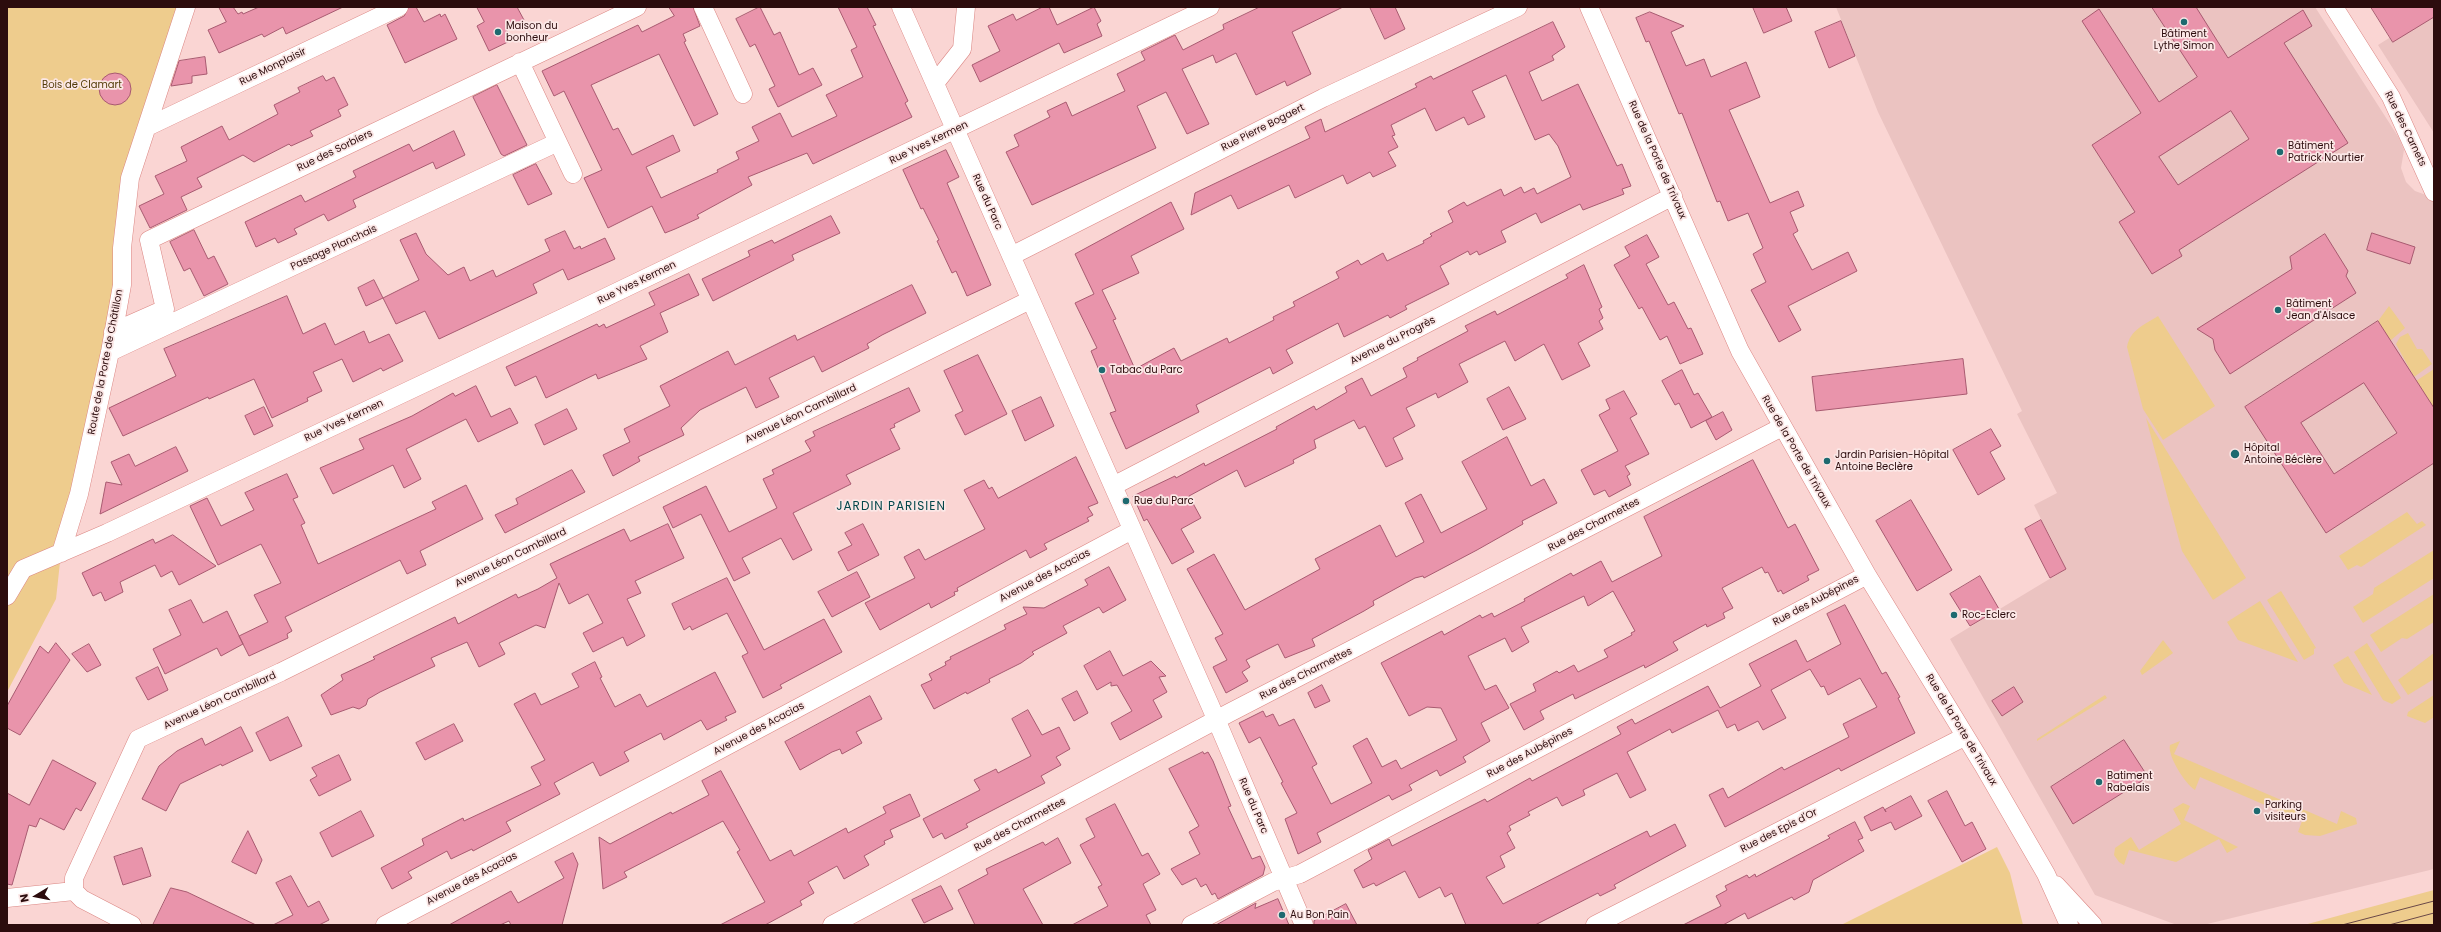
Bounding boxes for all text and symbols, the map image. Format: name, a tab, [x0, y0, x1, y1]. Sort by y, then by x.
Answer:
marker: Bâtiment Lythe Simon	[2179, 17, 2189, 27]
place label: Maison du bonheur	[506, 20, 558, 44]
marker: Maison du bonheur	[493, 27, 503, 37]
place label: Bâtiment Lythe Simon	[2154, 28, 2214, 52]
street label: Rue Monplaisir	[238, 46, 308, 88]
park label: Bois de Clamart	[42, 79, 122, 91]
street label: Rue des Carnets	[2382, 90, 2428, 168]
street label: Rue de la Porte de Trivaux	[1625, 99, 1689, 221]
street label: Rue Pierre Bogaert	[1219, 102, 1307, 154]
street label: Rue Yves Kermen	[888, 119, 970, 167]
street label: Rue des Sorbiers	[295, 128, 375, 174]
place label: Bâtiment Patrick Nourtier	[2288, 140, 2364, 164]
marker: Bâtiment Patrick Nourtier	[2275, 147, 2285, 157]
street label: Rue du Parc	[969, 172, 1005, 232]
street label: Passage Planchais	[289, 223, 379, 273]
street label: Rue Yves Kermen	[596, 259, 678, 307]
street label: Route de la Porte de Châtillon	[86, 288, 126, 436]
place label: Bâtiment Jean d'Alsace	[2286, 298, 2355, 322]
marker: Bâtiment Jean d'Alsace	[2273, 305, 2283, 315]
street label: Avenue du Progrès	[1348, 314, 1438, 368]
place label: Tabac du Parc	[1110, 364, 1183, 376]
marker: Tabac du Parc	[1097, 365, 1107, 375]
street label: Avenue Léon Cambillard	[743, 382, 859, 446]
street label: Rue de la Porte de Trivaux	[1759, 394, 1833, 510]
street label: Rue Yves Kermen	[303, 397, 385, 445]
place label: Hôpital Antoine Béclère	[2244, 442, 2322, 466]
marker: Hôpital Antoine Béclère	[2229, 448, 2241, 460]
place label: Jardin Parisien-Hôpital Antoine Beclère	[1835, 449, 1949, 472]
marker: Jardin Parisien-Hôpital Antoine Beclère	[1822, 456, 1832, 466]
place label: Rue du Parc	[1134, 495, 1194, 507]
marker: Rue du Parc	[1121, 496, 1131, 506]
street label: Rue des Charmettes	[1546, 496, 1642, 554]
district label: JARDIN PARISIEN	[836, 500, 946, 514]
street label: Avenue Léon Cambillard	[453, 526, 569, 590]
street label: Avenue des Acacias	[998, 547, 1092, 605]
street label: Rue des Aubépines	[1771, 573, 1861, 629]
place label: Roc-Eclerc	[1962, 609, 2016, 621]
marker: Roc-Eclerc	[1949, 610, 1959, 620]
street label: Rue des Charmettes	[1258, 645, 1354, 703]
street label: Avenue Léon Cambillard	[162, 670, 278, 732]
street label: Rue de la Porte de Trivaux	[1923, 672, 1999, 788]
street label: Avenue des Acacias	[712, 700, 806, 758]
street label: Rue des Aubépines	[1485, 725, 1575, 781]
place label: Batiment Rabelais	[2107, 770, 2153, 794]
street label: Rue du Parc	[1236, 776, 1270, 836]
marker: Batiment Rabelais	[2094, 777, 2104, 787]
street label: Rue des Charmettes	[972, 796, 1068, 854]
place label: Parking visiteurs	[2265, 799, 2306, 822]
marker: Parking visiteurs	[2252, 806, 2262, 816]
street label: Rue des Epis d'Or	[1739, 807, 1819, 855]
street label: Avenue des Acacias	[425, 850, 519, 908]
north arrow	[16, 876, 56, 916]
text: N	[16, 893, 33, 904]
place label: Au Bon Pain	[1290, 909, 1349, 921]
marker: Au Bon Pain	[1277, 910, 1287, 920]

